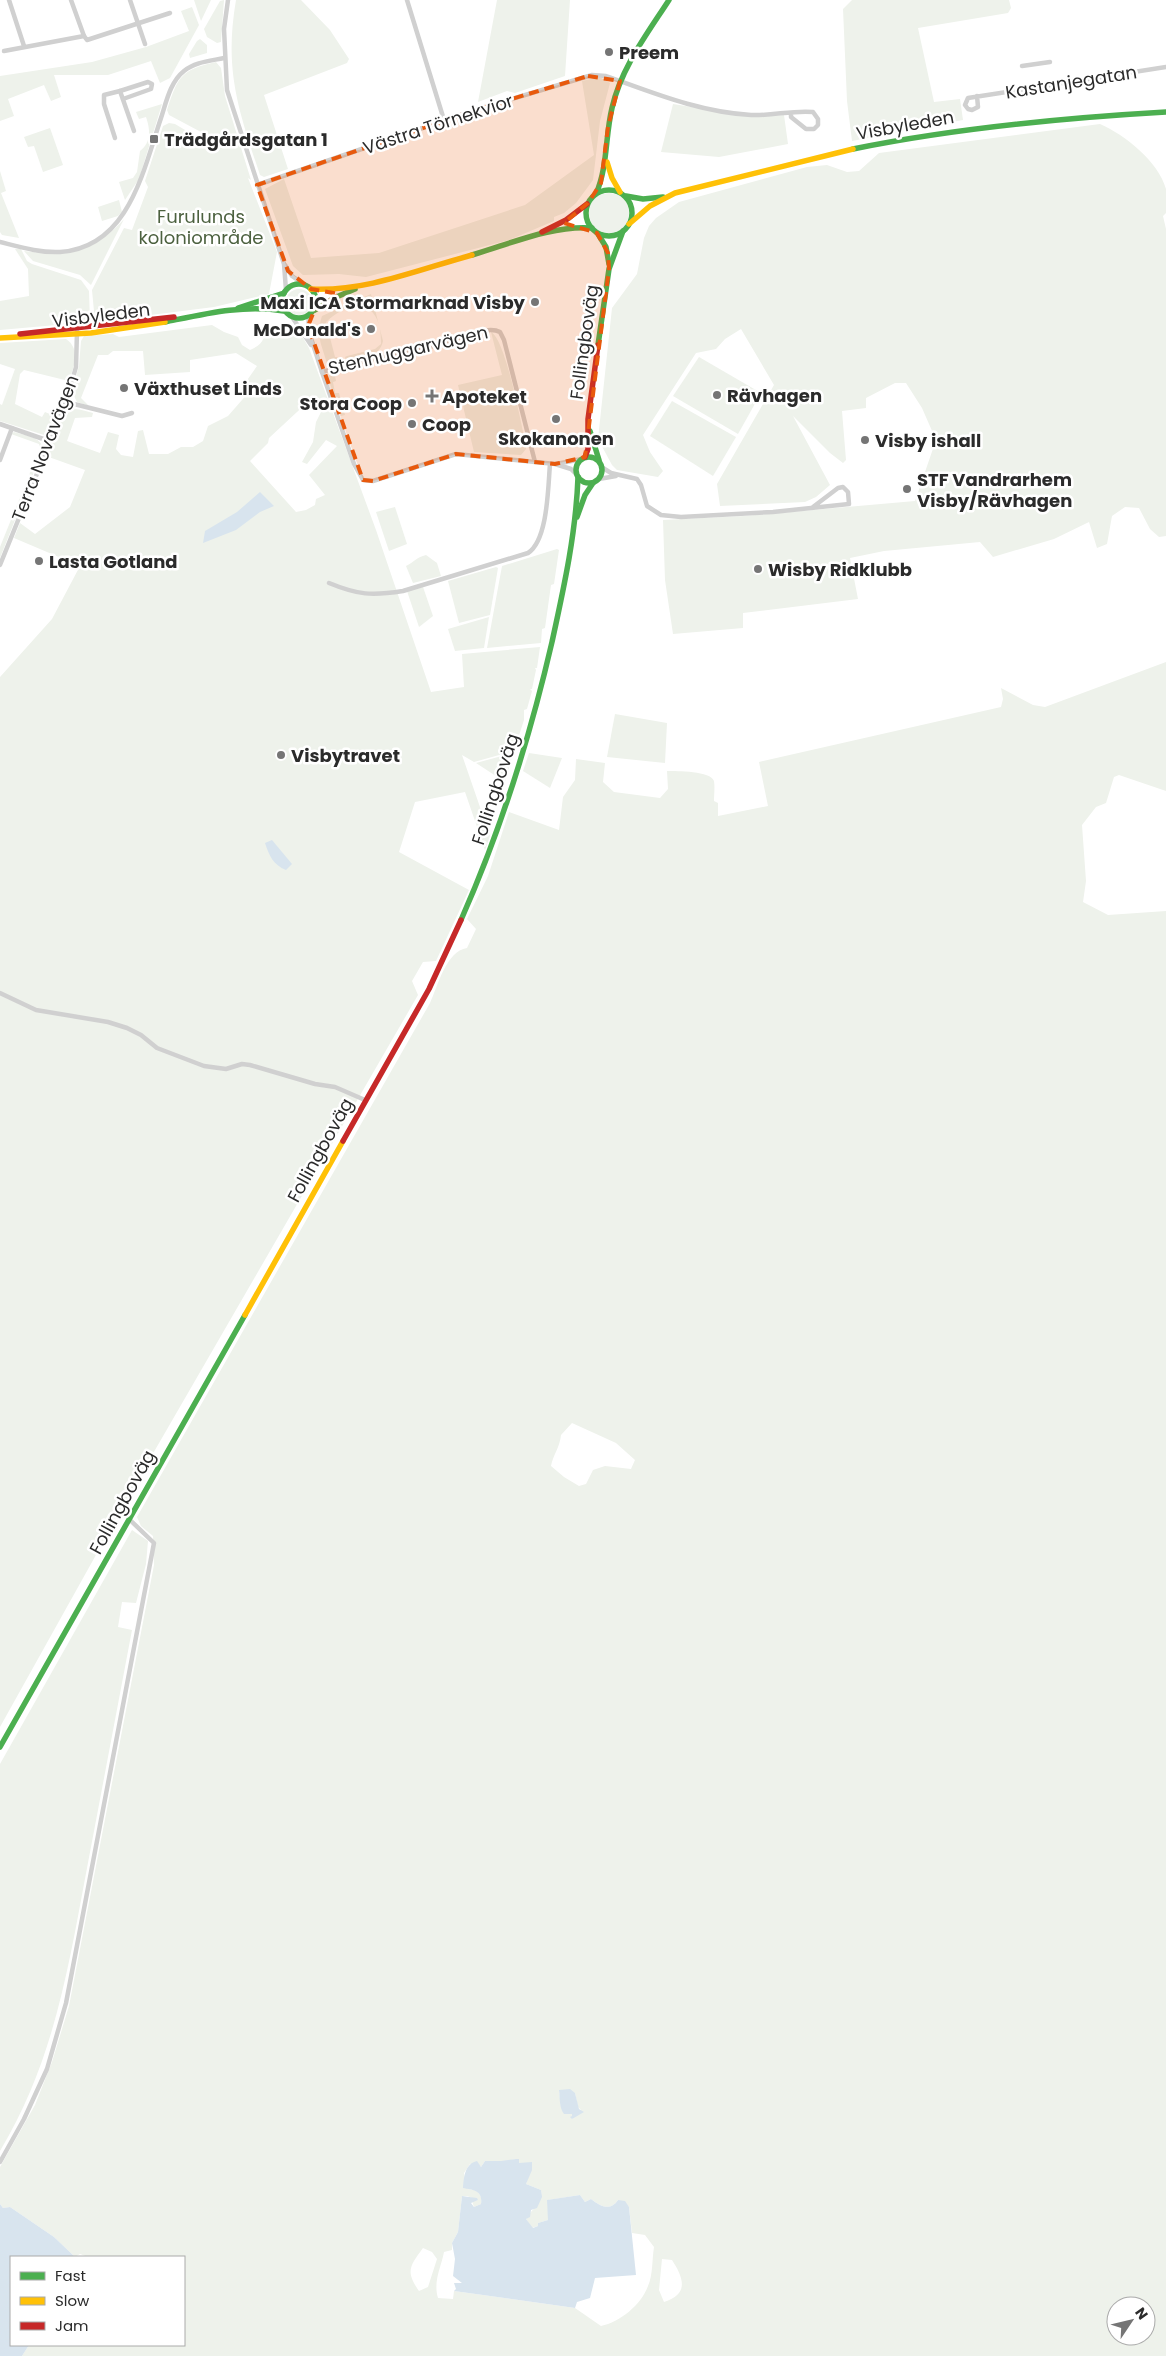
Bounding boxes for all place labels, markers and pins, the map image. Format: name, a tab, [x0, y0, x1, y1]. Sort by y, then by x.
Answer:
place label: Preem	[619, 40, 679, 65]
marker: Preem	[603, 46, 615, 58]
place label: Trädgårdsgatan 1	[164, 127, 328, 152]
marker: Trädgårdsgatan 1	[148, 133, 160, 145]
place label: Maxi ICA Stormarknad Visby	[260, 290, 526, 315]
marker: Maxi ICA Stormarknad Visby	[529, 296, 541, 308]
place label: McDonald's	[253, 317, 361, 342]
marker: McDonald's	[365, 323, 377, 335]
place label: Växthuset Linds	[134, 376, 282, 401]
marker: Växthuset Linds	[118, 382, 130, 394]
place label: Rävhagen	[727, 383, 822, 408]
place label: Apoteket	[442, 384, 527, 409]
marker: Rävhagen	[711, 389, 723, 401]
marker: Apoteket	[426, 390, 438, 402]
place label: Stora Coop	[300, 391, 402, 416]
marker: Stora Coop	[406, 397, 418, 409]
place label: Coop	[422, 412, 471, 437]
marker: Skokanonen	[550, 413, 562, 425]
marker: Coop	[406, 418, 418, 430]
place label: Skokanonen	[498, 426, 614, 451]
place label: Visby ishall	[875, 428, 981, 453]
marker: Visby ishall	[859, 434, 871, 446]
place label: STF Vandrarhem Visby/Rävhagen	[917, 467, 1072, 513]
marker: STF Vandrarhem Visby/Rävhagen	[901, 483, 913, 495]
place label: Lasta Gotland	[49, 549, 178, 574]
marker: Lasta Gotland	[33, 555, 45, 567]
place label: Wisby Ridklubb	[768, 557, 912, 582]
marker: Wisby Ridklubb	[752, 563, 764, 575]
place label: Visbytravet	[291, 743, 400, 768]
marker: Visbytravet	[275, 749, 287, 761]

